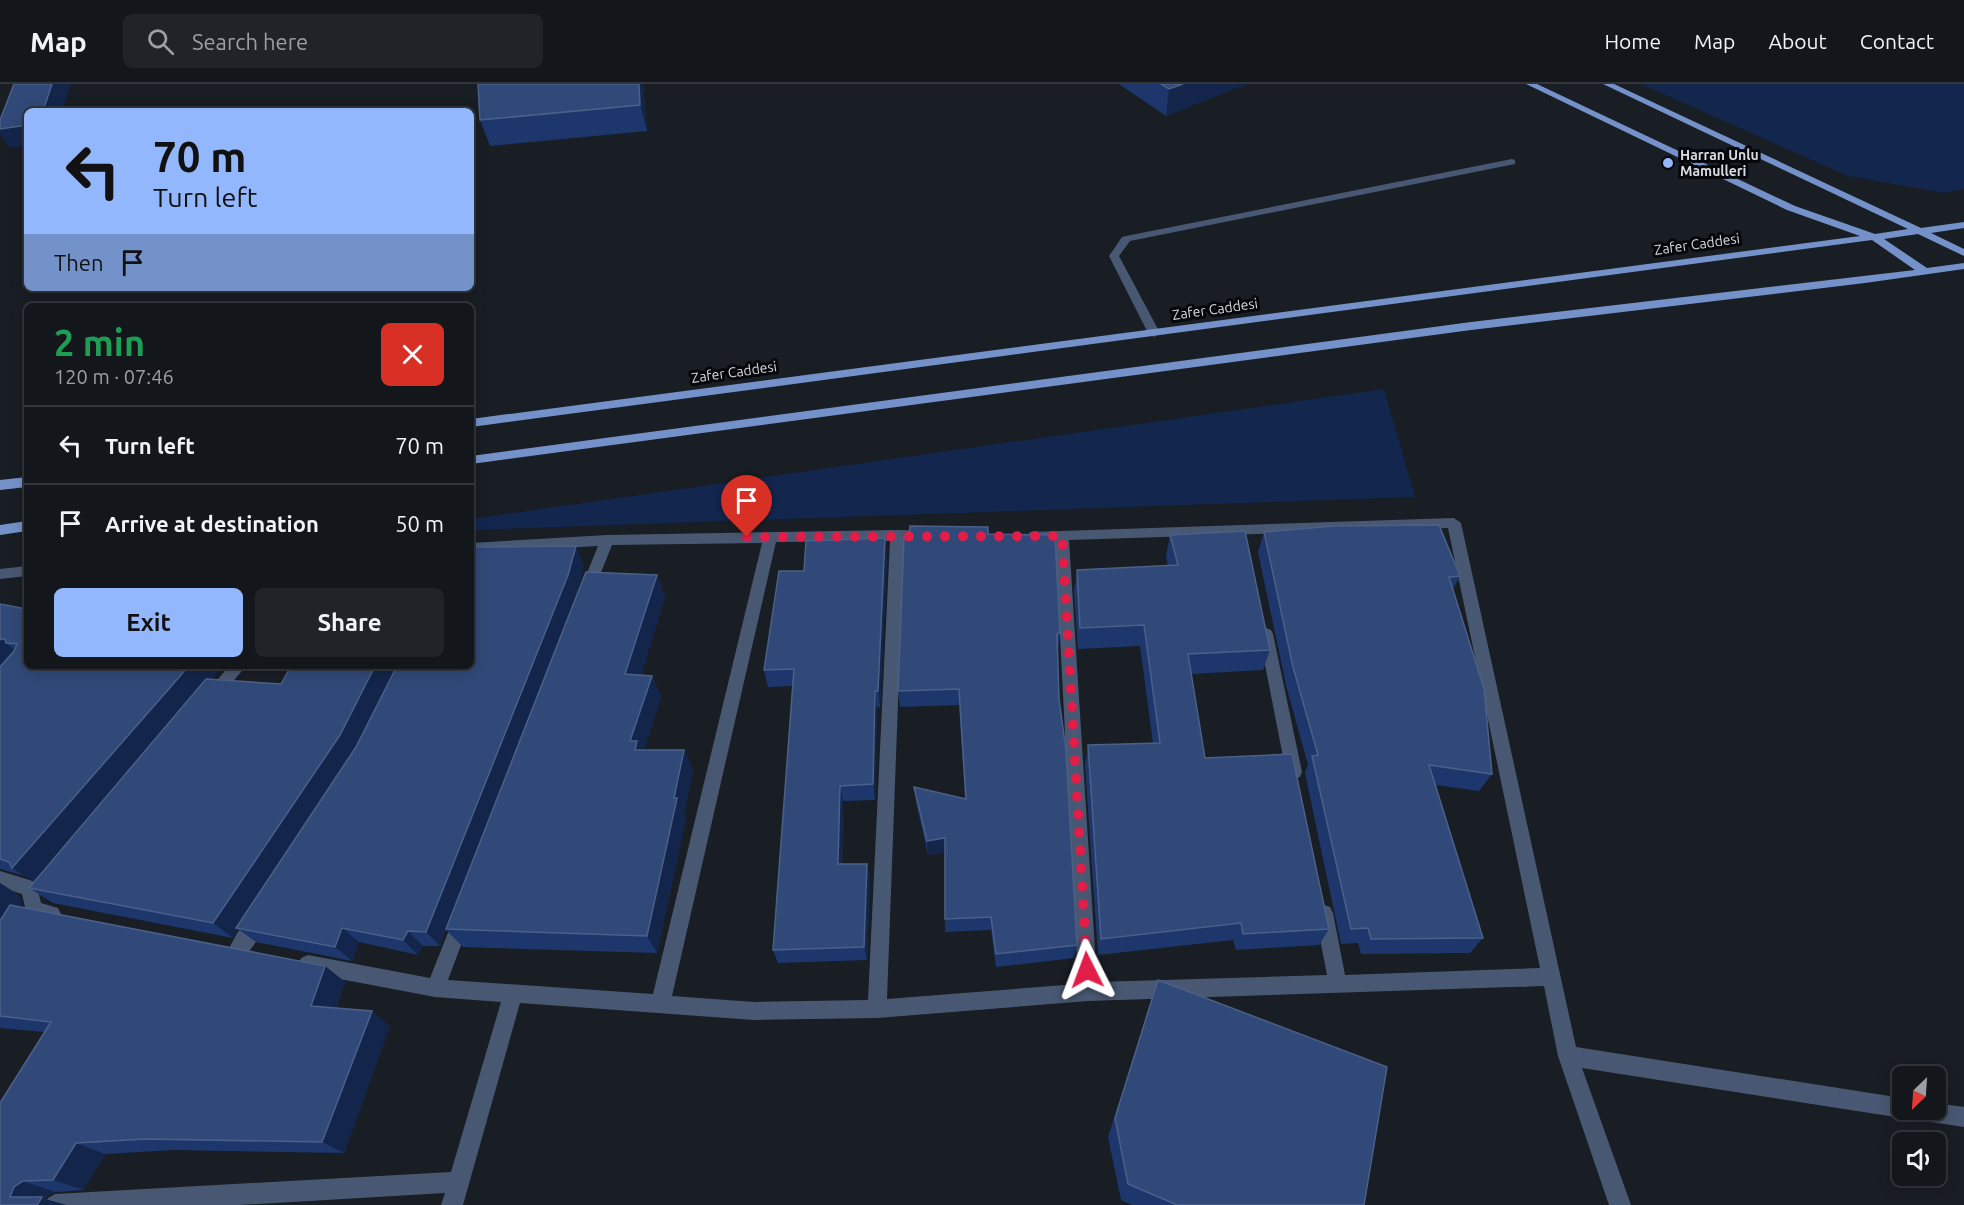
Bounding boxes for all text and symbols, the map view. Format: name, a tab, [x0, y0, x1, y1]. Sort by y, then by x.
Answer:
search box	[123, 14, 543, 68]
icon: search	[144, 25, 177, 58]
text: Map	[30, 26, 87, 57]
text: Search here	[192, 29, 308, 54]
text: Home	[1604, 29, 1661, 53]
text: Map	[1694, 29, 1735, 53]
text: About	[1768, 29, 1827, 53]
text: Contact	[1860, 29, 1934, 53]
icon: left	[54, 132, 132, 210]
text: 70 m	[153, 133, 247, 180]
place label: Harran Unlu Mamulleri	[1680, 147, 1759, 179]
marker: Harran Unlu Mamulleri	[1661, 156, 1675, 170]
text: Turn left	[153, 182, 257, 212]
street label: Zafer Caddesi	[1653, 230, 1741, 258]
icon: arrive	[116, 246, 149, 279]
text: Then	[54, 250, 104, 275]
street label: Zafer Caddesi	[1171, 295, 1259, 323]
text: 2 min	[54, 322, 145, 363]
button: close	[381, 323, 444, 386]
street label: Zafer Caddesi	[690, 358, 778, 386]
text: 120 m · 07:46	[54, 365, 174, 388]
icon: left	[54, 429, 87, 462]
text: Turn left	[105, 433, 195, 458]
text: 70 m	[395, 433, 444, 458]
pin	[721, 475, 772, 537]
icon: arrive	[730, 484, 763, 517]
icon: arrive	[54, 507, 87, 540]
text: Arrive at destination	[105, 511, 319, 536]
text: 50 m	[395, 511, 444, 536]
button: Exit	[54, 588, 243, 657]
button: Share	[255, 588, 444, 657]
position arrow	[1055, 938, 1119, 1002]
north arrow	[1892, 1066, 1946, 1120]
map controls	[1892, 1066, 1946, 1186]
button: sound	[1892, 1132, 1946, 1186]

